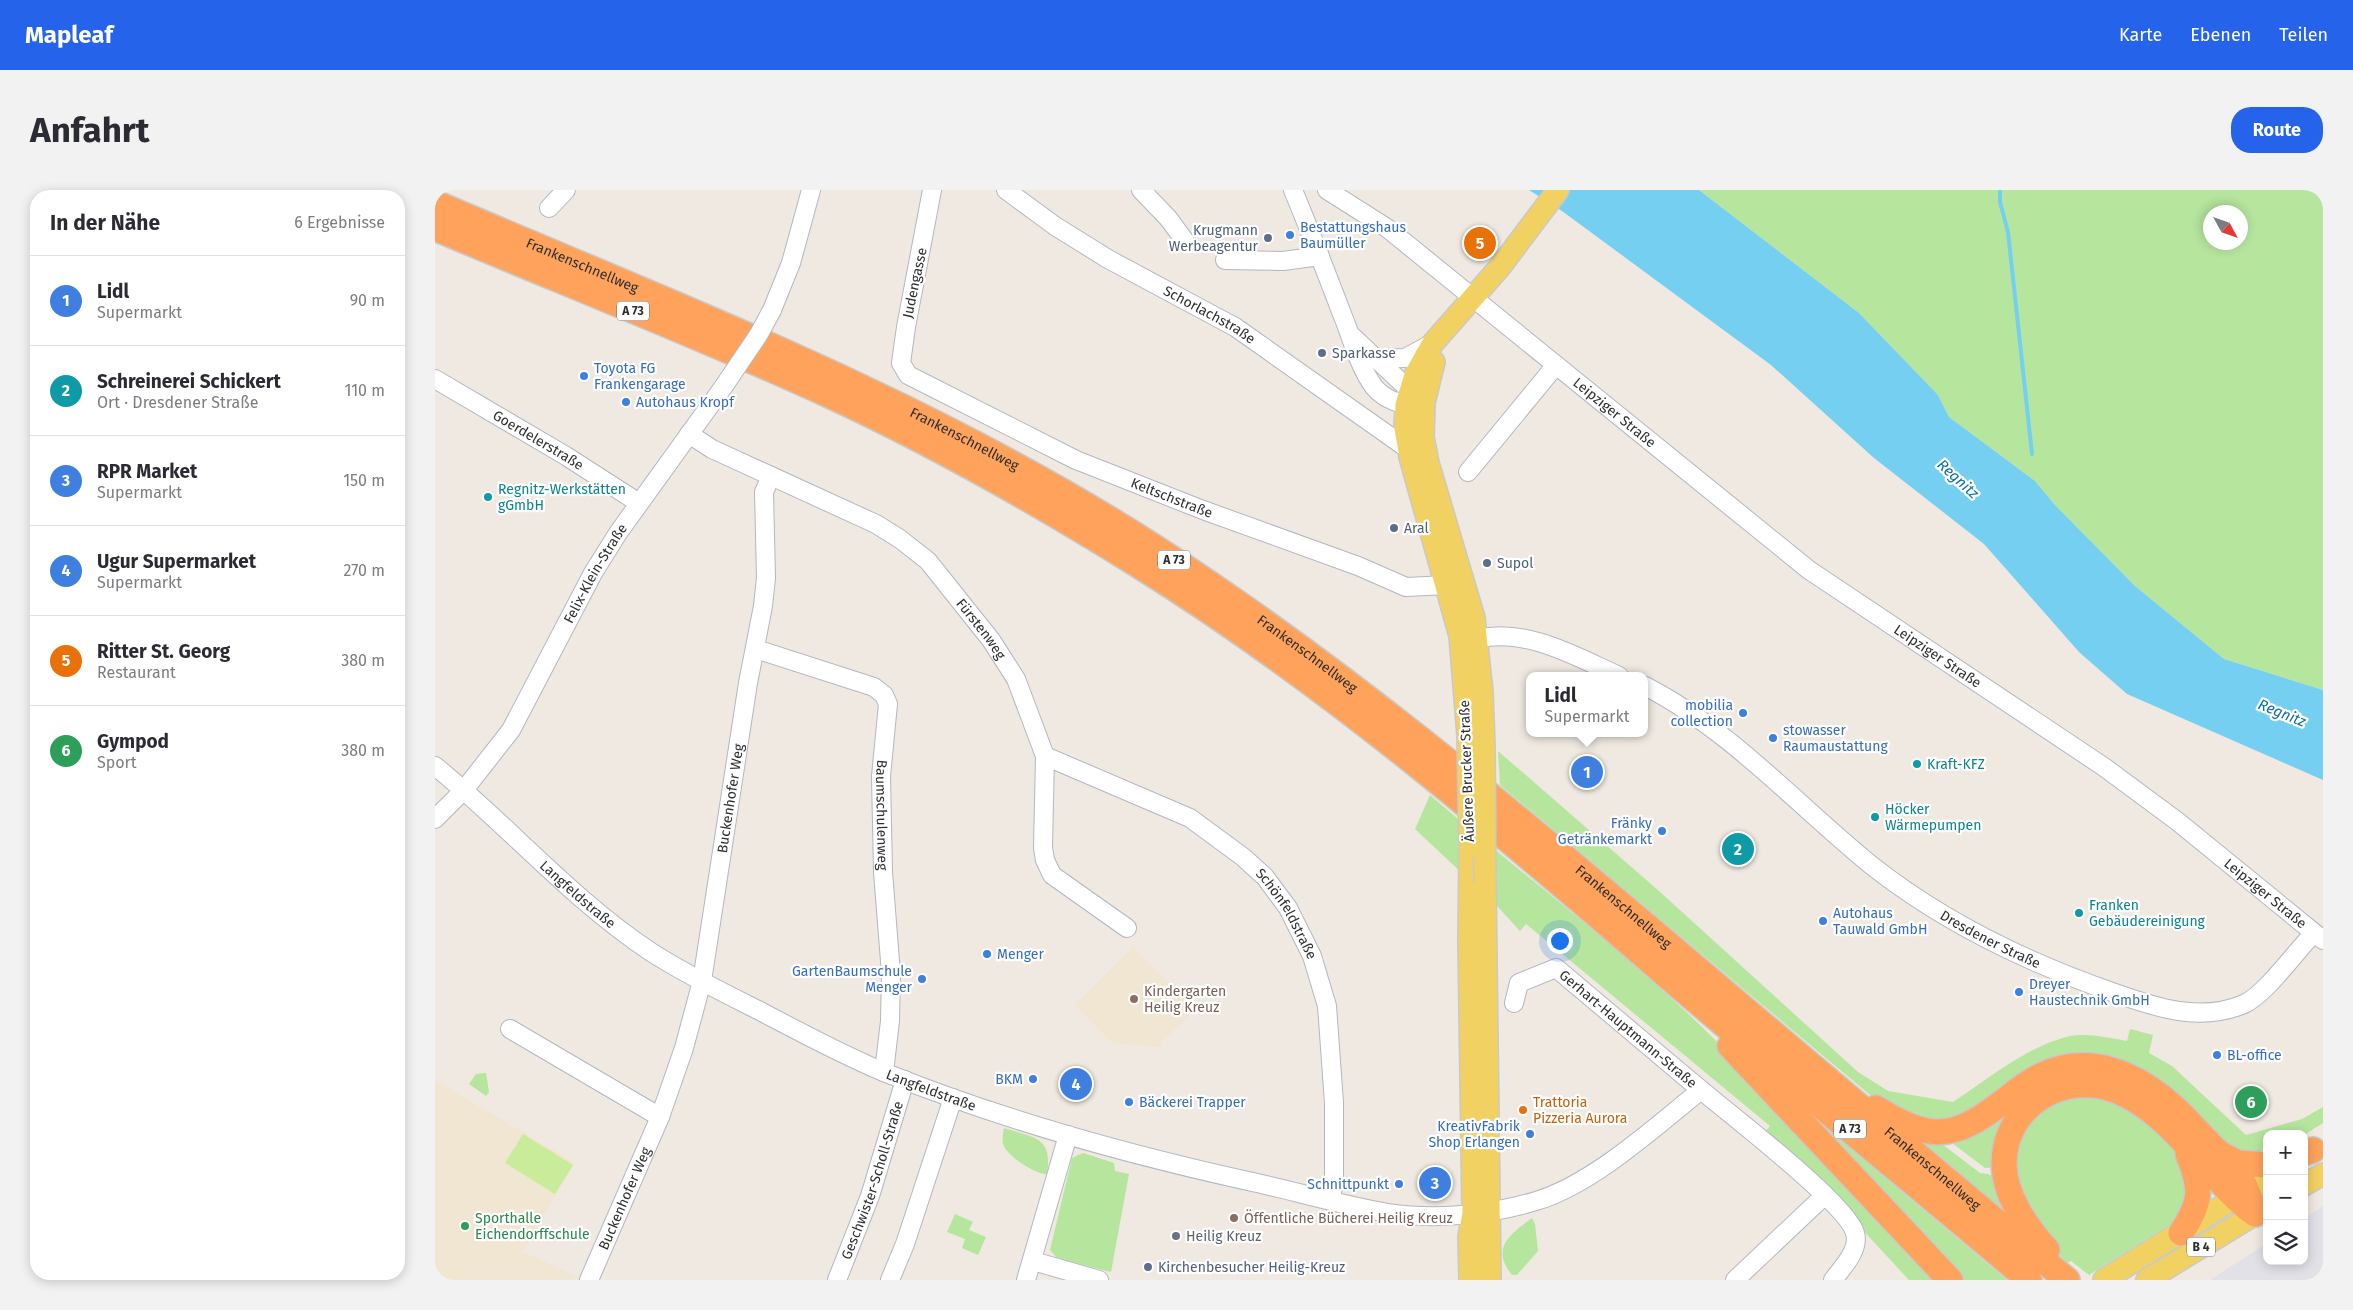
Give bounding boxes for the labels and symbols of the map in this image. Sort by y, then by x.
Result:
north arrow [2203,205,2248,250]
place label: Bestattungshaus Baumüller [1300,219,1406,252]
place label: Krugmann Werbeagentur [1169,222,1259,255]
pin: 5 [1464,224,1496,262]
marker: Bestattungshaus Baumüller [1284,229,1296,241]
marker: Krugmann Werbeagentur [1262,232,1274,244]
street label: Frankenschnellweg [524,234,642,297]
street label: Judengasse [899,246,931,320]
street label: Schorlachstraße [1161,282,1259,347]
road number: A 73 [617,302,649,320]
place label: Sparkasse [1332,345,1396,362]
marker: Sparkasse [1316,347,1328,359]
place label: Toyota FG Frankengarage [594,360,686,393]
marker: Toyota FG Frankengarage [578,370,590,382]
street label: Leipziger Straße [1570,374,1659,451]
place label: Autohaus Kropf [636,394,735,411]
marker: Autohaus Kropf [620,396,632,408]
street label: Frankenschnellweg [907,404,1023,475]
street label: Goerdelerstraße [490,406,587,474]
water label: Regnitz [1933,456,1983,503]
street label: Keltschstraße [1129,474,1215,521]
place label: Regnitz-Werkstätten gGmbH [498,481,626,514]
marker: Regnitz-Werkstätten gGmbH [482,491,494,503]
street label: Felix-Klein-Straße [560,520,631,626]
place label: Aral [1404,520,1429,537]
marker: Aral [1388,522,1400,534]
road number: A 73 [1158,550,1190,570]
place label: Supol [1497,555,1533,572]
marker: Supol [1481,557,1493,569]
street label: Fürstenweg [953,595,1010,663]
street label: Frankenschnellweg [1254,611,1362,697]
street label: Leipziger Straße [1891,621,1985,691]
water label: Regnitz [2256,695,2309,731]
place label: mobilia collection [1671,697,1733,730]
street label: Äußere Brucker Straße [1456,700,1478,842]
marker: mobilia collection [1737,707,1749,719]
place label: stowasser Raumaustattung [1783,722,1888,755]
marker: stowasser Raumaustattung [1767,732,1779,744]
street label: Buckenhofer Weg [713,742,747,854]
pin: 1 [1571,753,1603,791]
place label: Kraft-KFZ [1927,756,1985,773]
marker: Kraft-KFZ [1911,758,1923,770]
street label: Baumschulenweg [872,759,891,871]
place label: Höcker Wärmepumpen [1885,801,1981,834]
marker: Höcker Wärmepumpen [1869,811,1881,823]
place label: Fränky Getränkemarkt [1558,815,1653,848]
marker: Fränky Getränkemarkt [1656,825,1668,837]
pin: 2 [1722,830,1754,868]
street label: Leipziger Straße [2221,855,2310,932]
street label: Langfeldstraße [536,857,619,932]
street label: Frankenschnellweg [1572,861,1676,952]
street label: Schönfeldstraße [1253,865,1321,962]
place label: Franken Gebäudereinigung [2089,897,2206,930]
place label: Autohaus Tauwald GmbH [1833,905,1927,938]
street label: Dresdener Straße [1937,906,2043,972]
marker: Franken Gebäudereinigung [2073,907,2085,919]
marker: Autohaus Tauwald GmbH [1817,915,1829,927]
your location [1547,928,1573,954]
place label: Menger [997,946,1044,963]
marker: Menger [981,948,993,960]
place label: GartenBaumschule Menger [792,963,913,996]
street label: Gerhart-Hauptmann-Straße [1556,966,1700,1091]
marker: GartenBaumschule Menger [916,973,928,985]
place label: Dreyer Haustechnik GmbH [2029,976,2150,1009]
place label: Kindergarten Heilig Kreuz [1144,983,1226,1016]
marker: Dreyer Haustechnik GmbH [2013,986,2025,998]
marker: Kindergarten Heilig Kreuz [1128,993,1140,1005]
place label: BL-office [2227,1047,2282,1064]
marker: BL-office [2211,1049,2223,1061]
street label: Langfeldstraße [884,1065,978,1114]
pin: 4 [1060,1065,1092,1103]
place label: BKM [995,1071,1023,1088]
marker: BKM [1027,1073,1039,1085]
pin: 6 [2235,1083,2267,1121]
place label: Bäckerei Trapper [1139,1094,1246,1111]
place label: Trattoria Pizzeria Aurora [1533,1094,1627,1127]
marker: Bäckerei Trapper [1123,1096,1135,1108]
street label: Geschwister-Scholl-Straße [837,1099,907,1262]
marker: Trattoria Pizzeria Aurora [1517,1104,1529,1116]
place label: KreativFabrik Shop Erlangen [1428,1118,1521,1151]
road number: A 73 [1834,1120,1866,1139]
street label: Frankenschnellweg [1881,1123,1985,1214]
marker: KreativFabrik Shop Erlangen [1524,1128,1536,1140]
street label: Buckenhofer Weg [595,1144,655,1252]
pin: 3 [1419,1164,1451,1202]
place label: Schnittpunkt [1307,1176,1390,1193]
marker: Schnittpunkt [1393,1178,1405,1190]
place label: Öffentliche Bücherei Heilig Kreuz [1244,1209,1453,1227]
place label: Sporthalle Eichendorffschule [475,1210,590,1243]
marker: Öffentliche Bücherei Heilig Kreuz [1228,1212,1240,1224]
marker: Sporthalle Eichendorffschule [459,1220,471,1232]
place label: Heilig Kreuz [1186,1228,1261,1245]
marker: Heilig Kreuz [1170,1230,1182,1242]
road number: B 4 [2187,1238,2215,1256]
place label: Kirchenbesucher Heilig-Kreuz [1158,1259,1345,1276]
marker: Kirchenbesucher Heilig-Kreuz [1142,1261,1154,1273]

